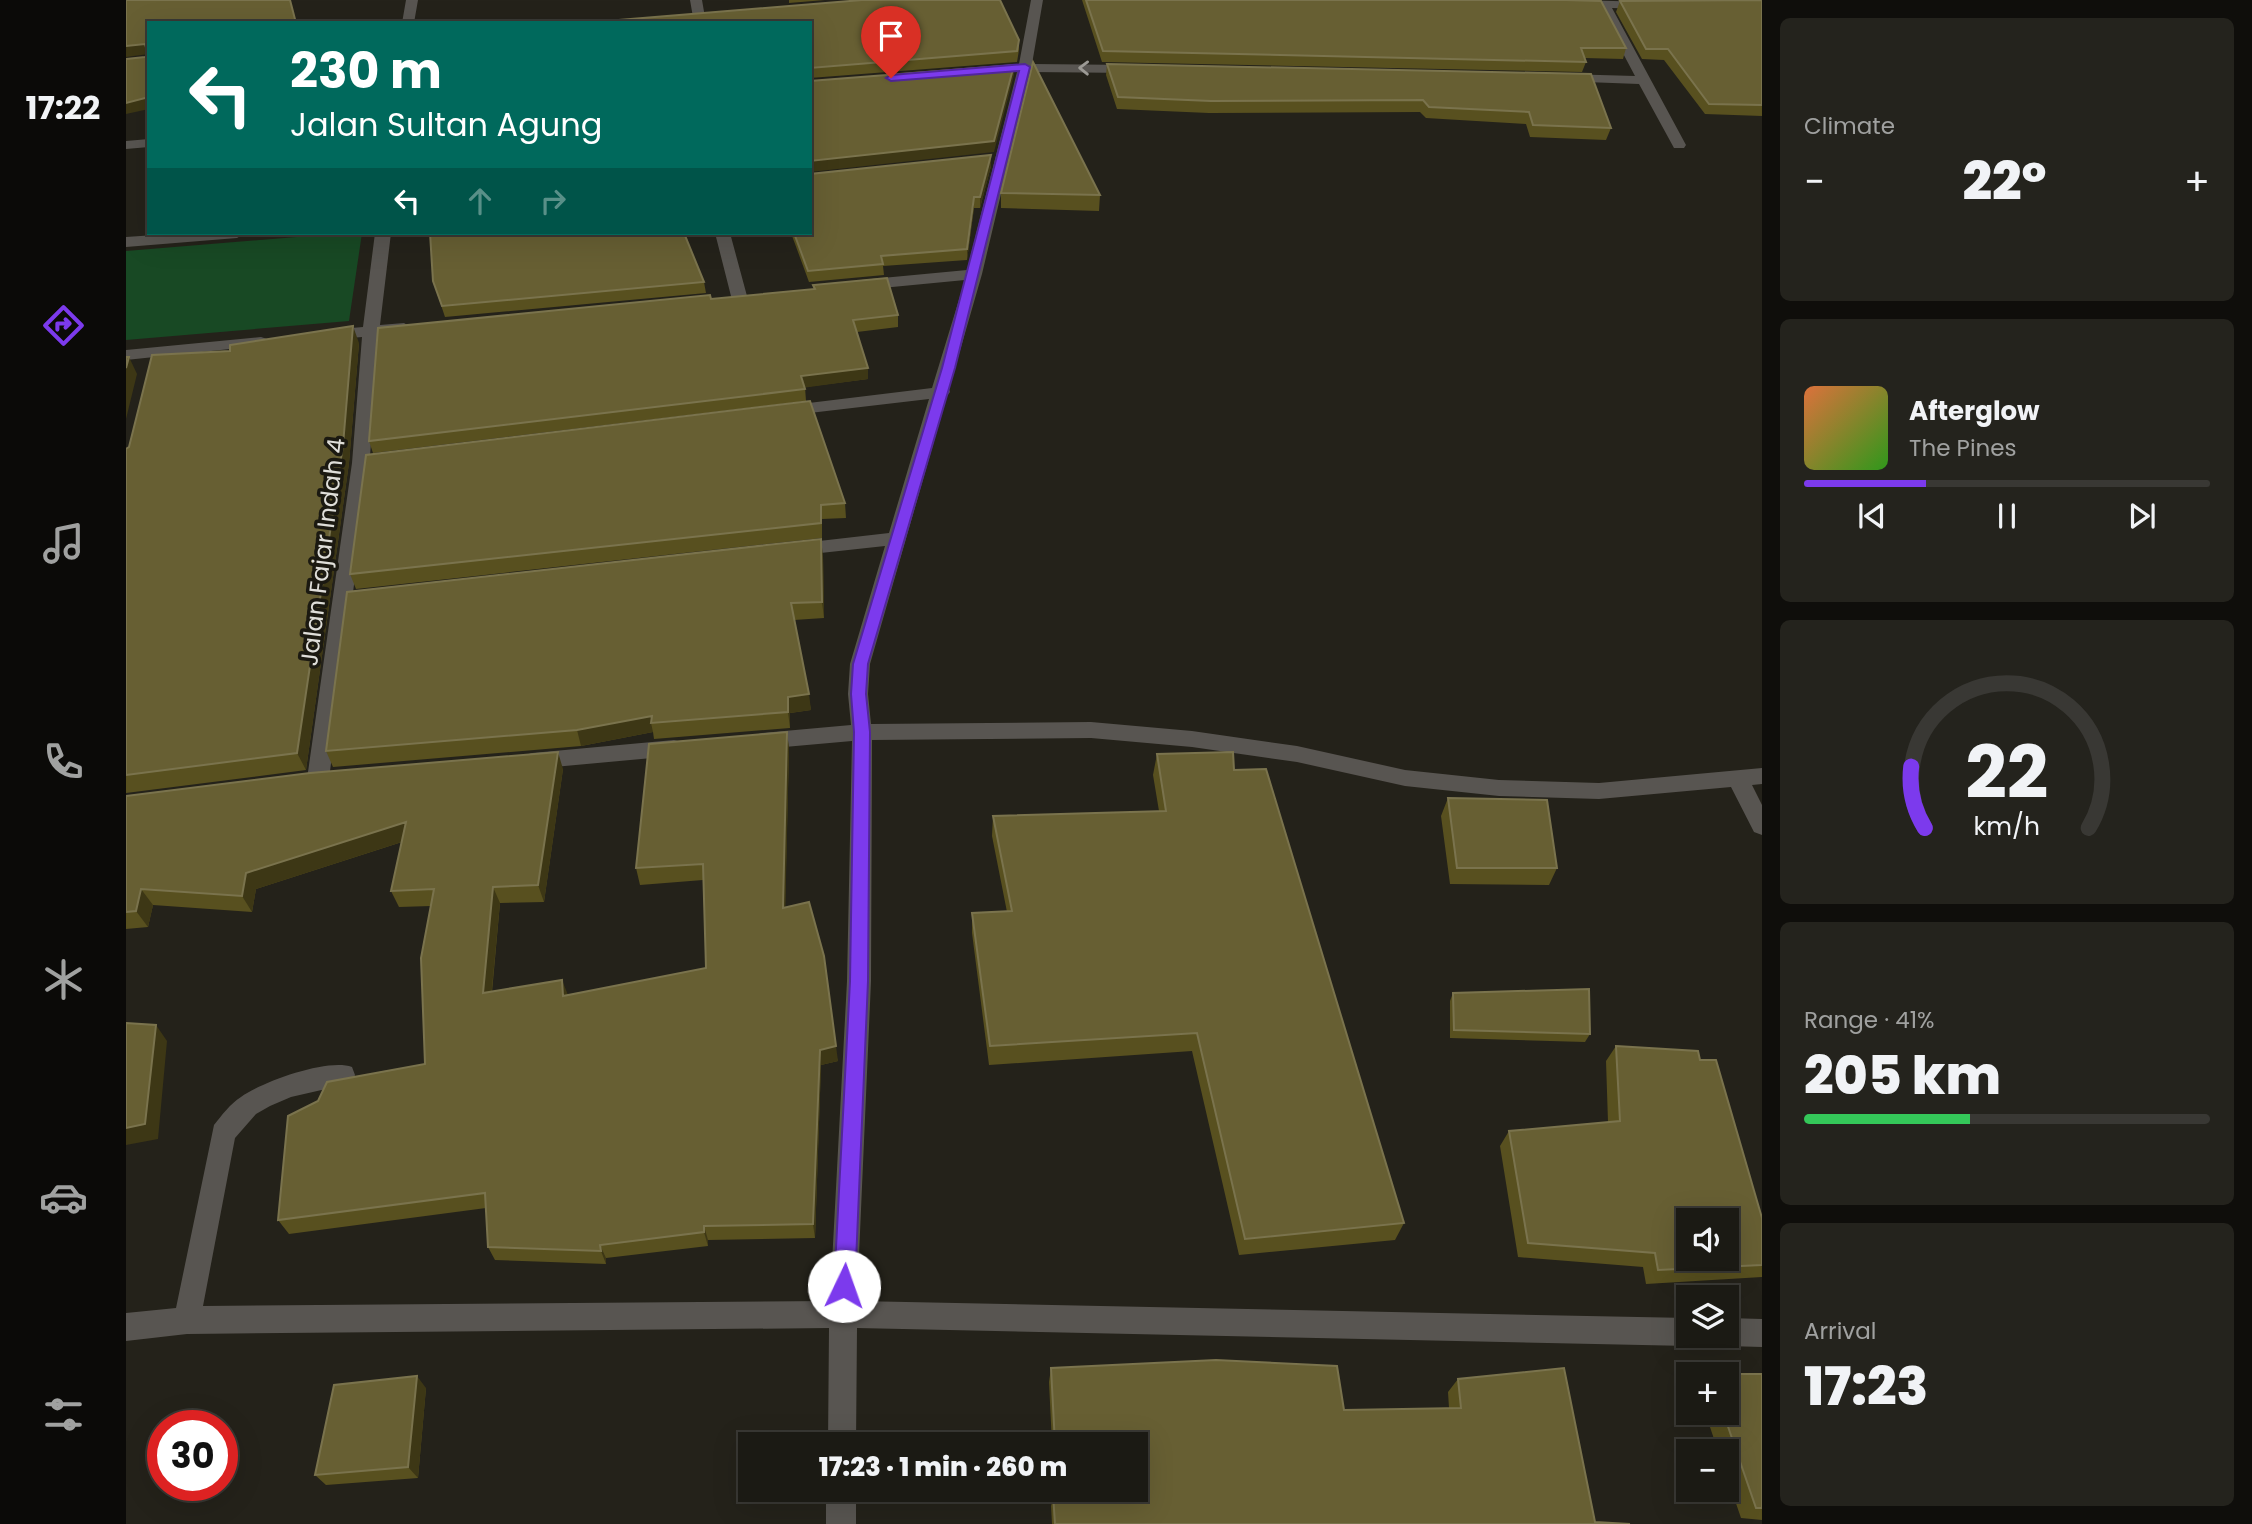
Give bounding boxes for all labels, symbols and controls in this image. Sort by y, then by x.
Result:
pin [861,6,921,78]
icon: arrive [872,17,910,55]
text: 230 m [290,37,442,105]
icon: left [175,49,266,140]
one-way arrow [1078,61,1089,76]
text: 17:22 [26,85,100,130]
text: Jalan Sultan Agung [290,102,602,147]
text: Climate [1804,110,1895,142]
text: 22° [1962,145,2047,218]
text: − [1804,155,1825,208]
text: + [2184,155,2210,208]
icon: left [388,182,426,220]
icon: ahead [461,182,499,220]
icon: right [534,182,572,220]
icon: directions [39,301,88,350]
text: Afterglow [1909,393,2040,429]
text: The Pines [1909,432,2017,464]
street label: Jalan Fajar Indah 4 [292,436,353,668]
icon: previous [1853,497,1891,535]
icon: pause [1988,497,2026,535]
icon: next [2123,497,2161,535]
icon: music [39,519,88,568]
text: 22 [1965,722,2049,823]
icon: phone [39,737,88,786]
text: km/h [1974,809,2040,844]
icon: climate [39,955,88,1004]
text: Range · 41% [1804,1004,1935,1036]
text: 205 km [1804,1039,2001,1112]
icon: car [39,1173,88,1222]
map controls [1676,1208,1739,1502]
button: sound [1676,1208,1739,1271]
position arrow [807,1249,881,1323]
button: layers [1676,1285,1739,1348]
text: Arrival [1804,1315,1876,1347]
text: 17:23 [1804,1350,1928,1423]
button: + [1676,1362,1739,1425]
icon: filters [39,1390,88,1439]
speed limit sign: 30 [147,1410,238,1501]
button: − [1676,1439,1739,1502]
text: 17:23 · 1 min · 260 m [819,1449,1067,1485]

